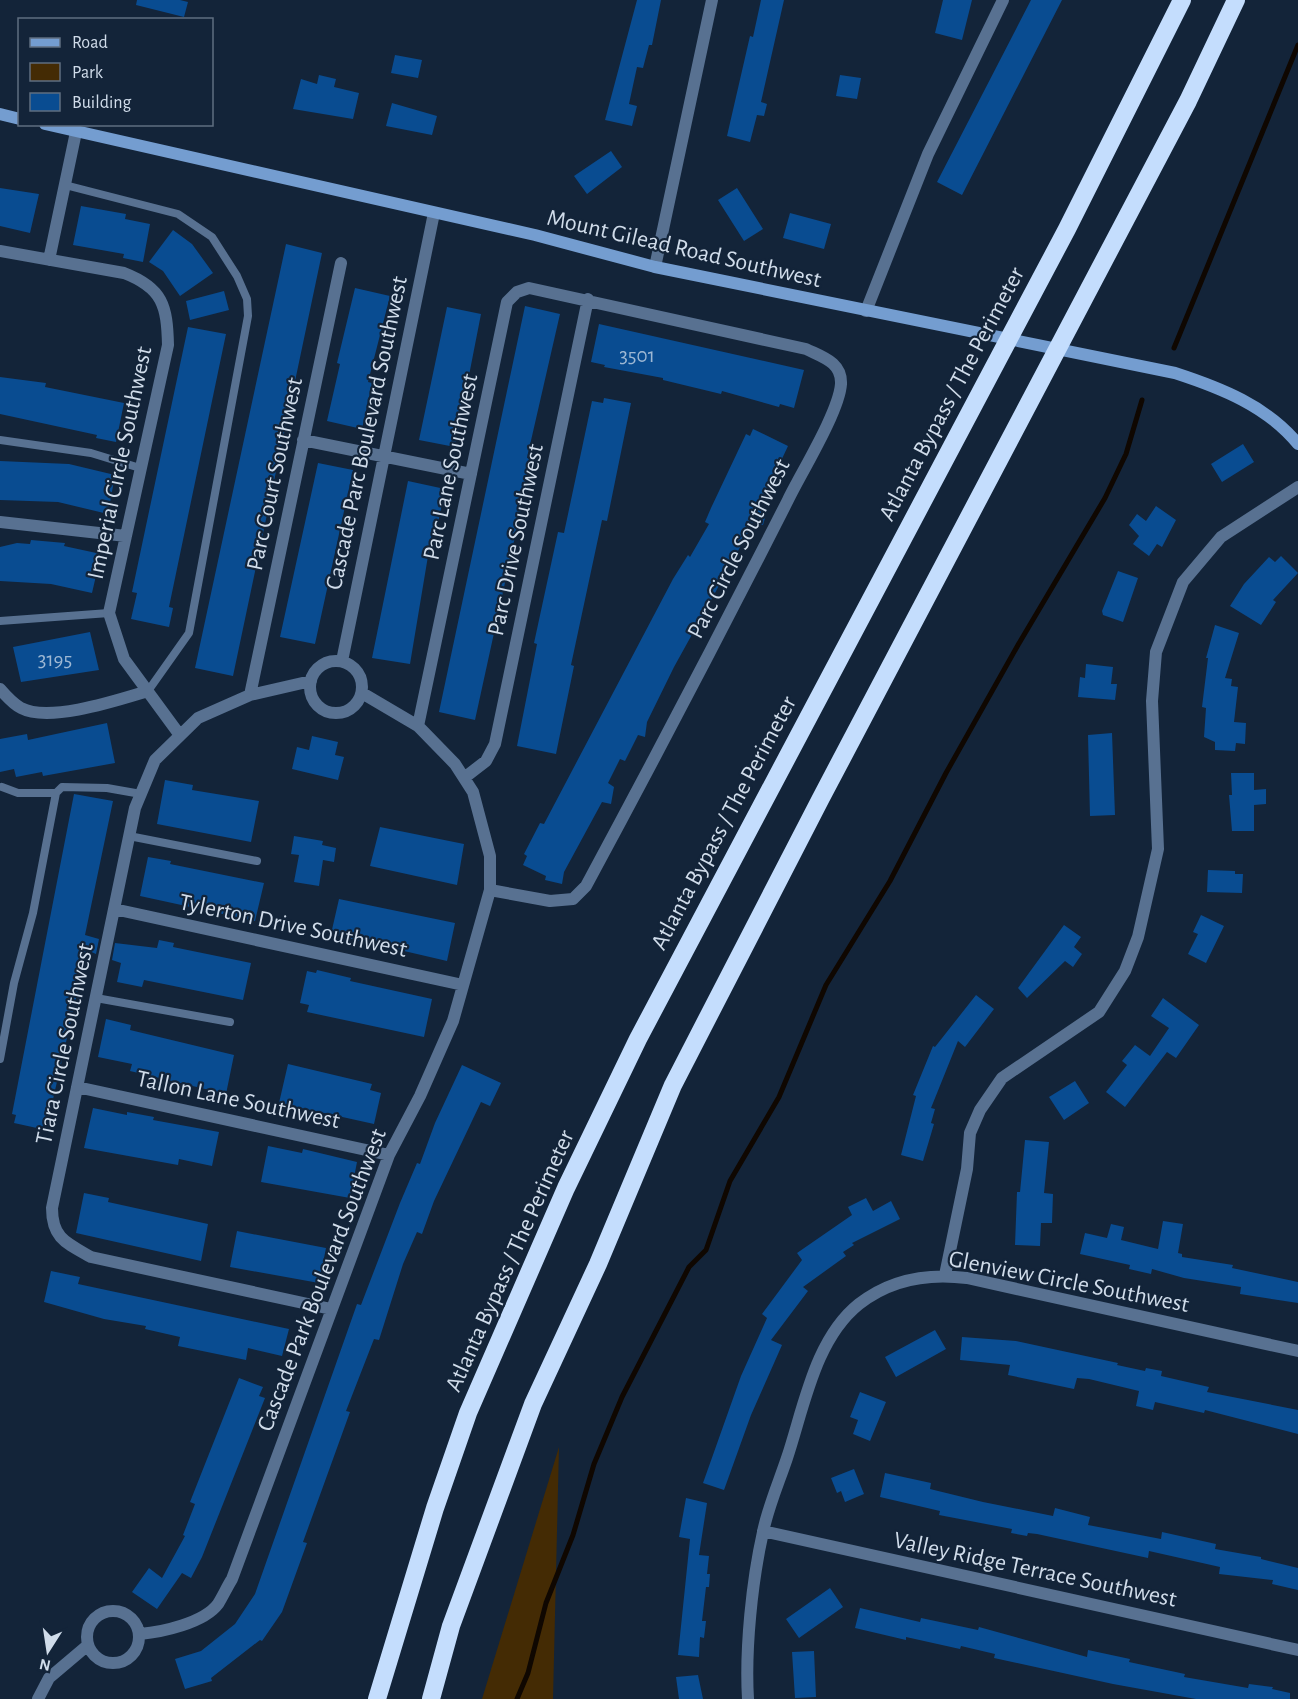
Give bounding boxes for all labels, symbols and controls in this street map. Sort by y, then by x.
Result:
legend [18,18,213,126]
text: Road [72,34,108,52]
text: Park [72,64,104,82]
text: Building [72,94,132,112]
street label: Mount Gilead Road Southwest [545,206,824,292]
street label: Atlanta Bypass / The Perimeter [875,263,1029,525]
street label: Cascade Parc Boulevard Southwest [322,274,412,592]
street label: Imperial Circle Southwest [84,344,156,582]
house number: 3501 [619,345,655,366]
street label: Parc Lane Southwest [420,371,483,562]
street label: Parc Court Southwest [243,375,307,573]
street label: Parc Drive Southwest [484,442,548,638]
street label: Parc Circle Southwest [683,455,795,643]
house number: 3195 [38,649,72,670]
street label: Atlanta Bypass / The Perimeter [647,692,801,954]
street label: Tylerton Drive Southwest [177,890,409,962]
street label: Tiara Circle Southwest [32,941,98,1147]
street label: Tallon Lane Southwest [134,1067,342,1133]
street label: Cascade Park Boulevard Southwest [253,1125,391,1434]
street label: Atlanta Bypass / The Perimeter [441,1126,579,1395]
street label: Glenview Circle Southwest [947,1247,1192,1317]
street label: Valley Ridge Terrace Southwest [891,1528,1179,1612]
north arrow [18,1621,78,1681]
text: N [38,1656,52,1674]

